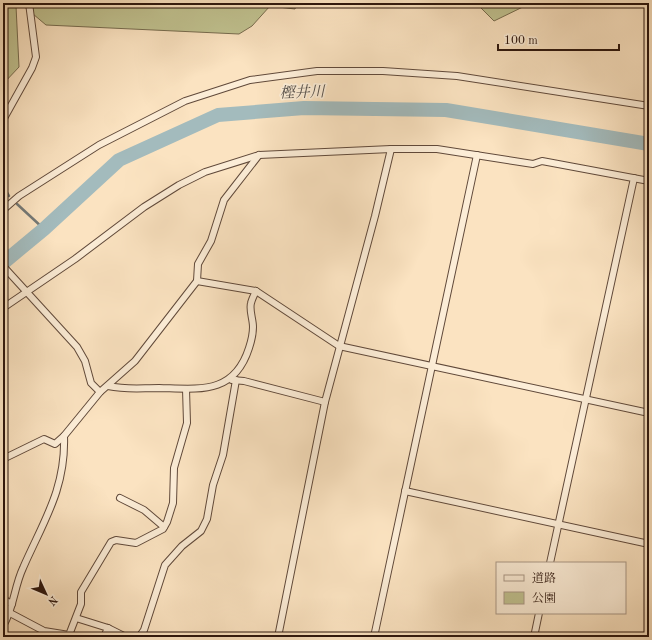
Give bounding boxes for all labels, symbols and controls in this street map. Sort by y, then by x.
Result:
scale bar [498,26,619,52]
text: 100 m [504,35,538,47]
water label: 樫井川 [279,83,327,102]
legend [496,562,626,614]
text: 道路 [532,571,556,585]
north arrow [26,574,66,614]
text: 公園 [532,592,556,605]
text: N [45,593,59,607]

